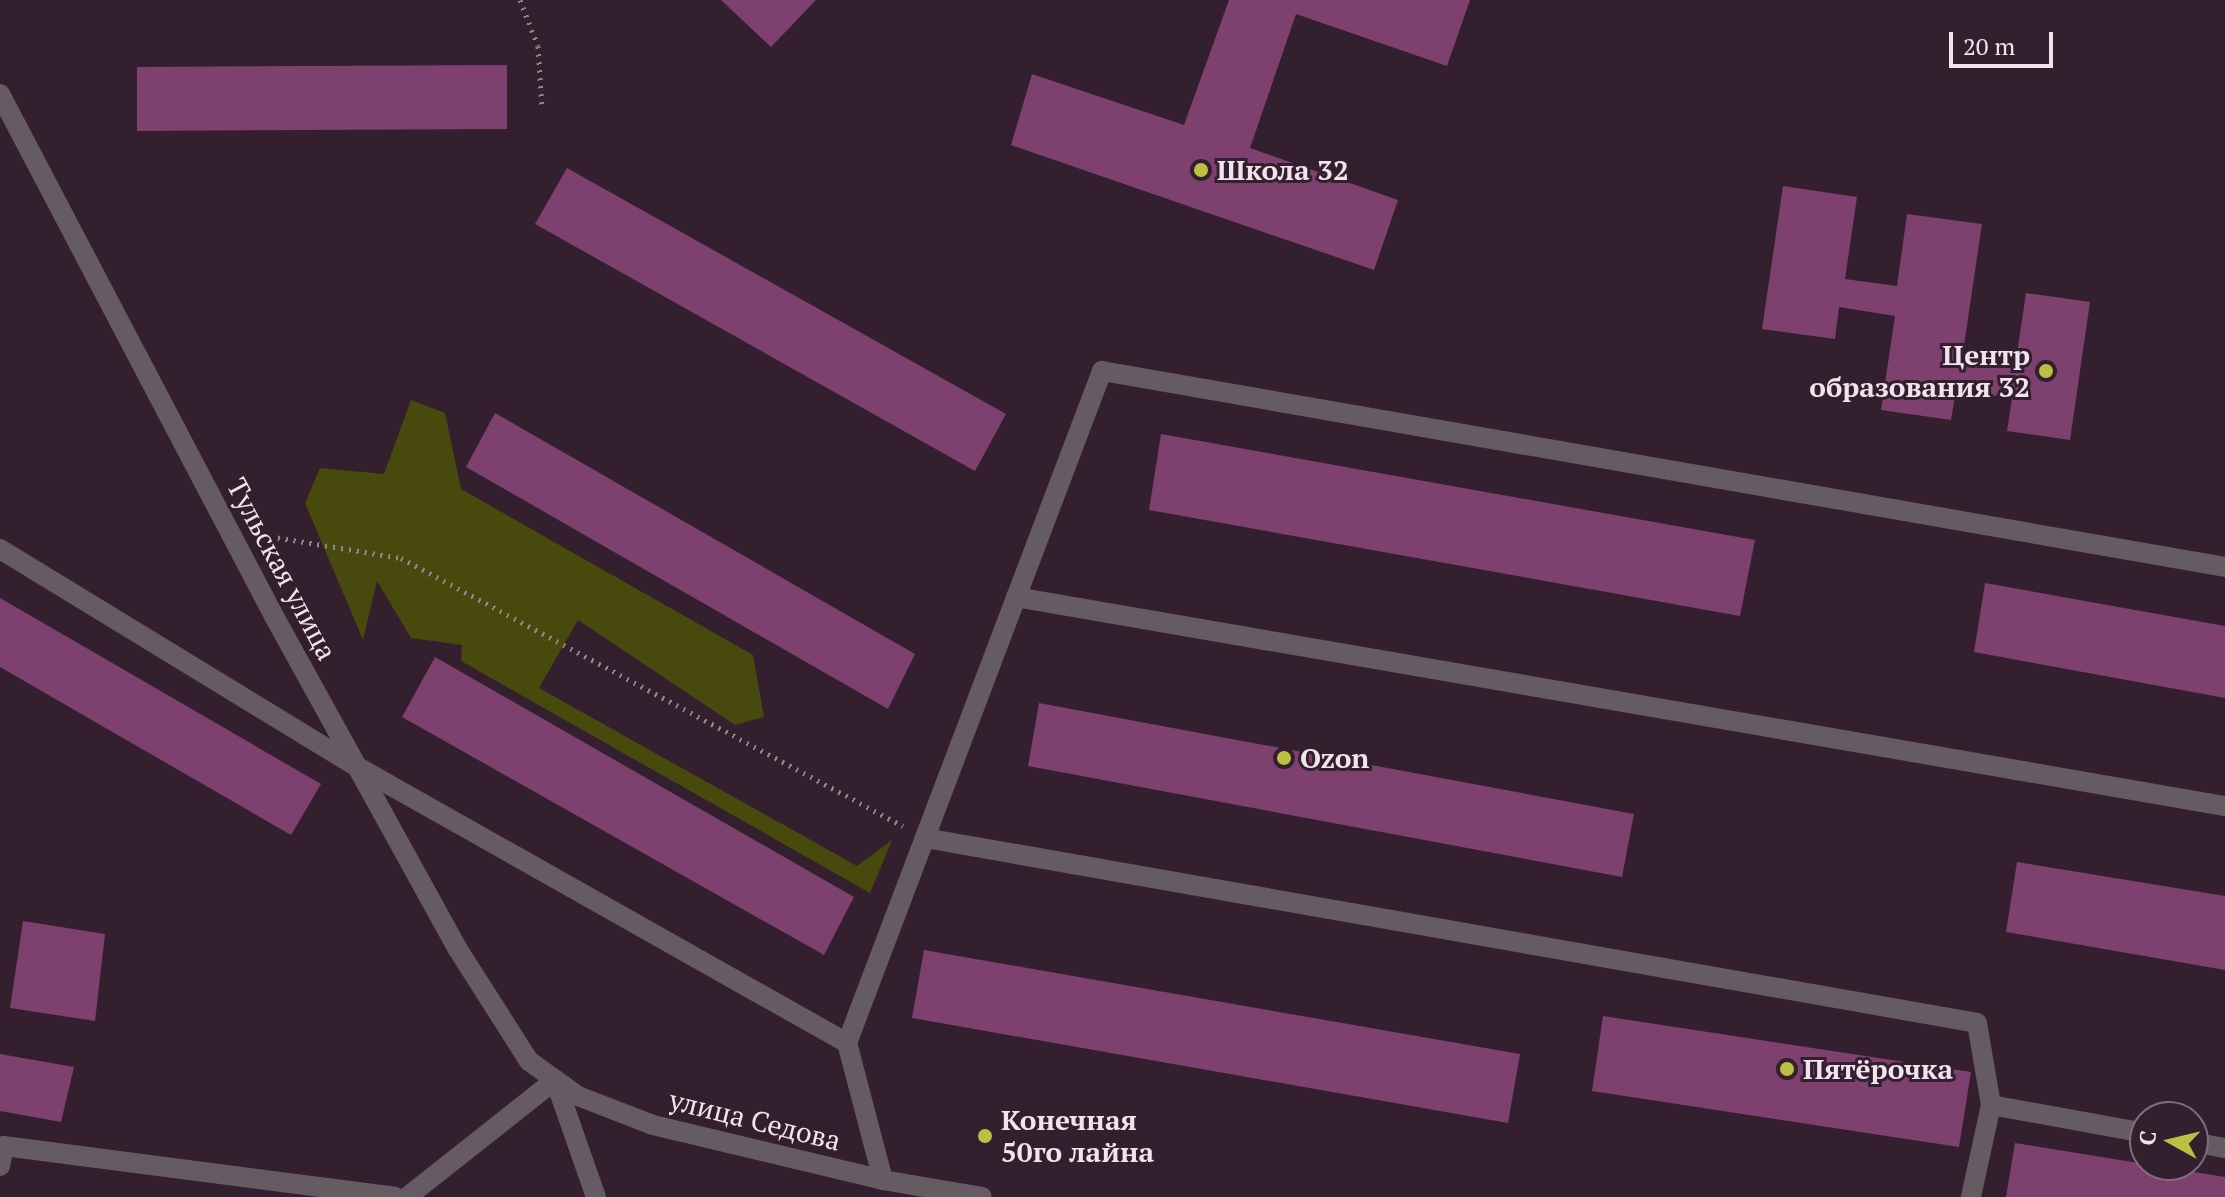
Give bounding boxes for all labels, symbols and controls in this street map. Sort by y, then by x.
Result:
scale bar [1953,16,2057,66]
text: 20 m [1963,30,2015,62]
place label: Школа 32 [1217,153,1349,187]
marker: Школа 32 [1192,161,1210,179]
place label: Центр образования 32 [1809,338,2030,404]
marker: Центр образования 32 [2037,362,2055,380]
street label: Тульская улица [220,472,344,666]
place label: Ozon [1300,741,1369,775]
marker: Ozon [1275,749,1293,767]
place label: Пятёрочка [1803,1052,1953,1086]
marker: Пятёрочка [1778,1060,1796,1078]
street label: улица Седова [666,1082,844,1158]
north arrow [2129,1101,2209,1181]
place label: Конечная 50го лайна [1001,1103,1155,1169]
marker: Конечная 50го лайна [976,1127,994,1145]
text: С [2131,1129,2162,1147]

